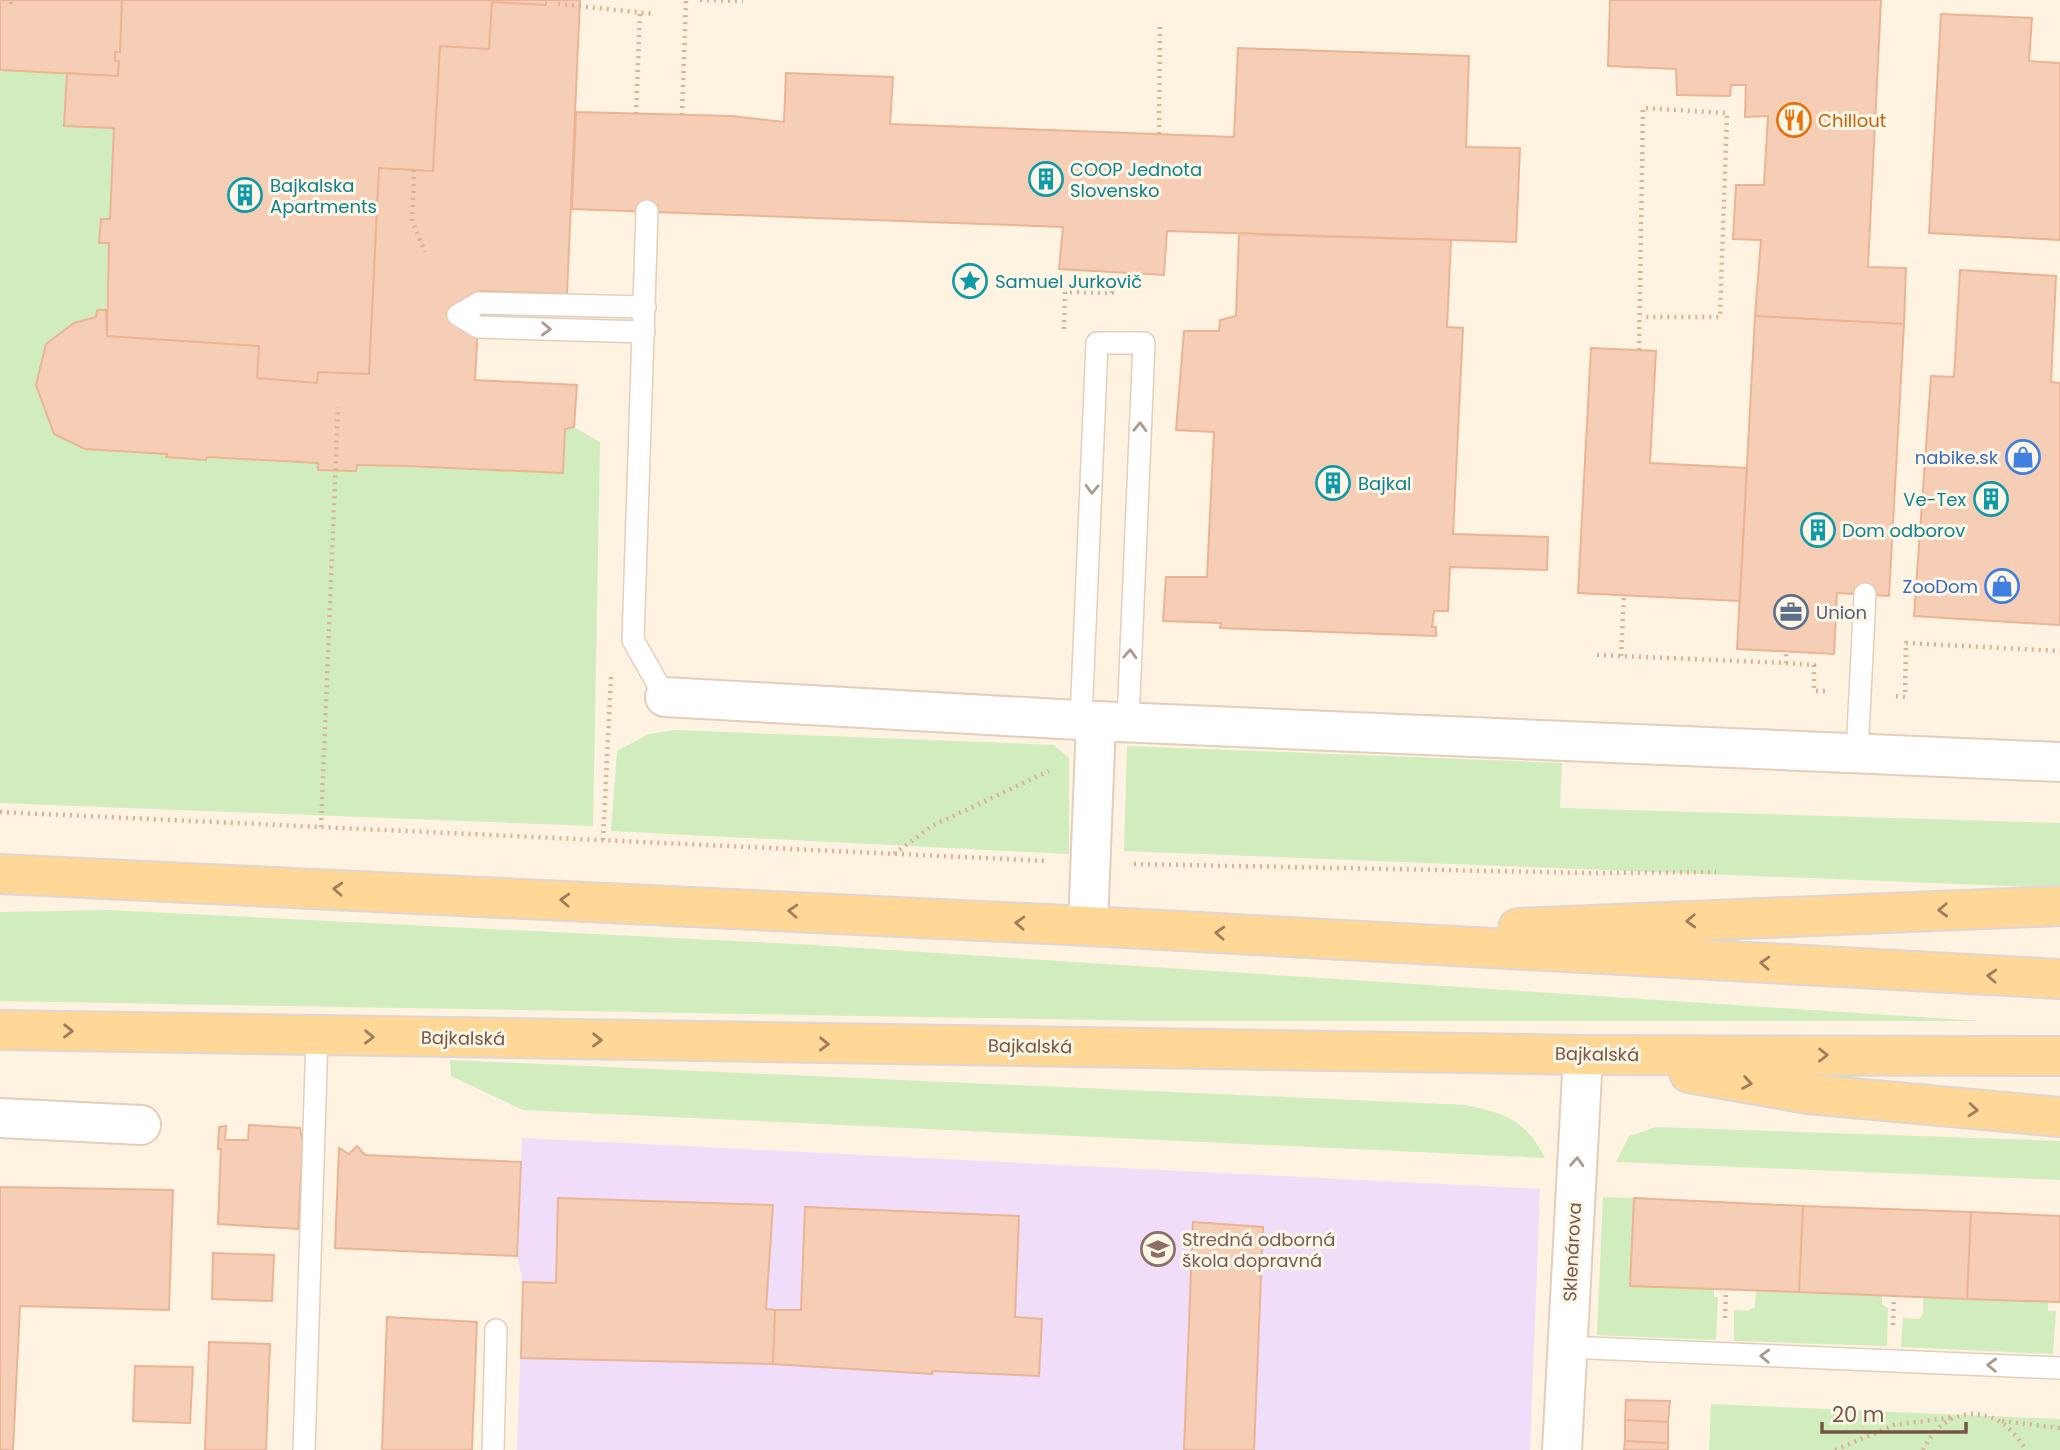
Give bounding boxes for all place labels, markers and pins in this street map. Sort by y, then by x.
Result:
restaurant icon: Chillout [1775,101,1813,139]
place label: Chillout [1818,108,1886,133]
place label: COOP Jednota Slovensko [1070,157,1202,203]
building icon: COOP Jednota Slovensko [1027,160,1065,198]
place label: Bajkalska Apartments [270,173,377,219]
building icon: Bajkalska Apartments [226,176,264,214]
place icon: Samuel Jurkovič [951,262,989,300]
place label: Samuel Jurkovič [995,269,1142,294]
shop icon: nabike.sk [2004,438,2042,476]
place label: nabike.sk [1915,445,1999,470]
building icon: Bajkal [1314,464,1352,502]
place label: Bajkal [1358,471,1412,496]
building icon: Ve-Tex [1972,480,2010,518]
place label: Ve-Tex [1903,487,1966,512]
building icon: Dom odborov [1799,511,1837,549]
place label: Dom odborov [1842,518,1965,543]
shop icon: ZooDom [1983,567,2021,605]
place label: ZooDom [1902,574,1978,599]
office icon: Union [1772,593,1810,631]
place label: Union [1816,600,1867,625]
place label: Stredná odborná škola dopravná [1182,1227,1335,1273]
school or university icon: Stredná odborná škola dopravná [1139,1230,1177,1268]

